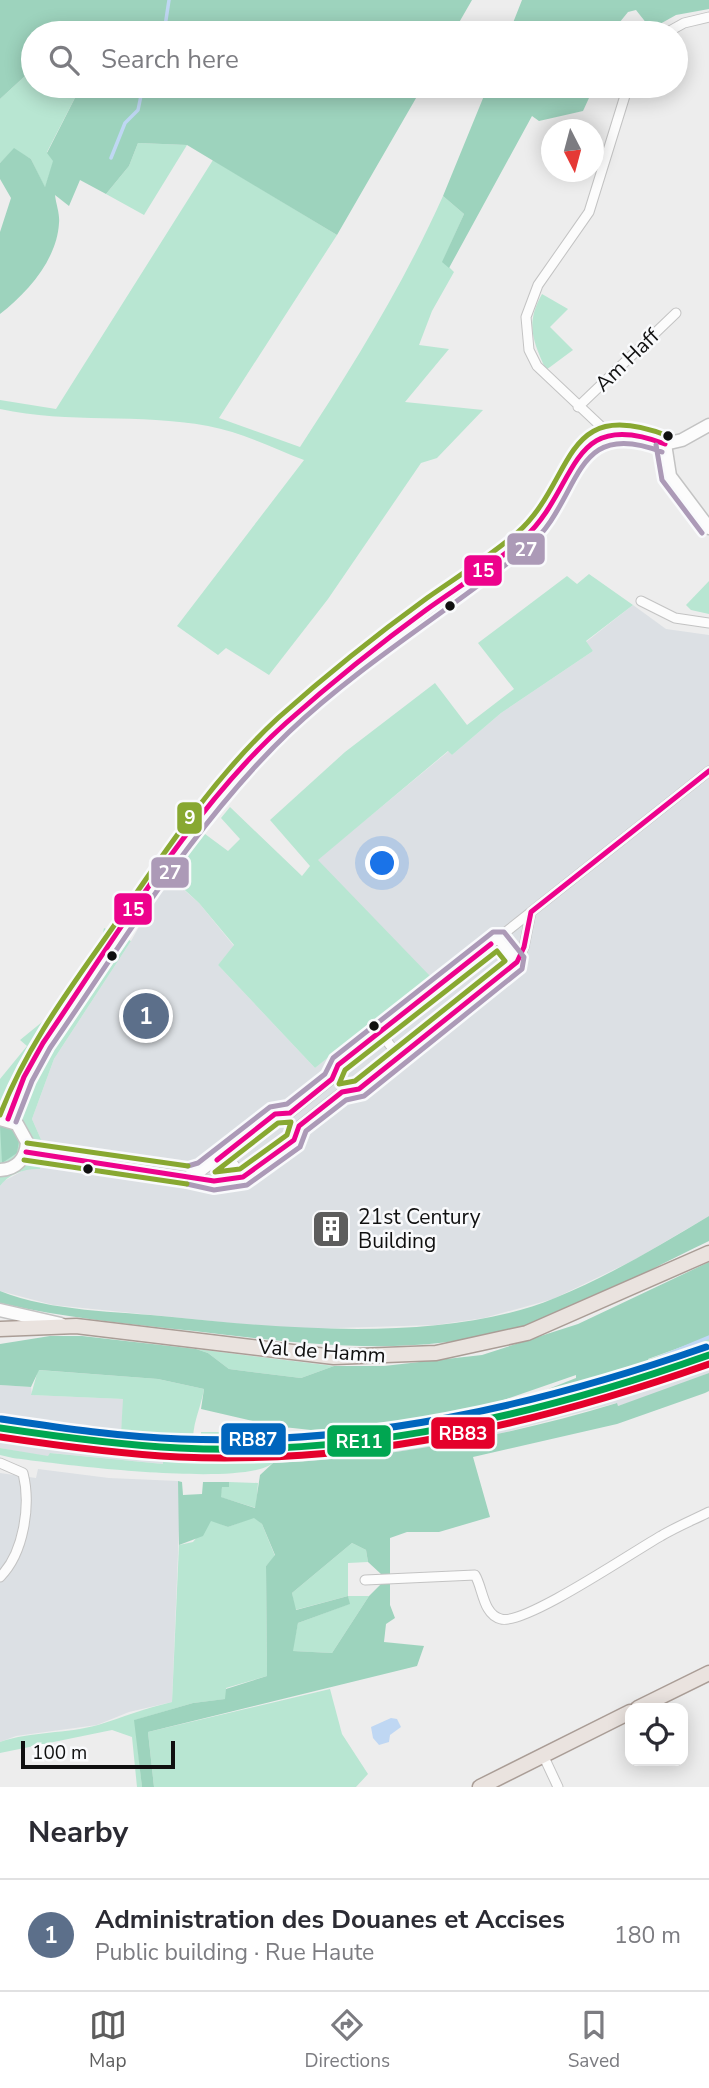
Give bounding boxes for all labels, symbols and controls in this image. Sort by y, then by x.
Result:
search box [21,21,688,98]
icon: search [45,41,83,79]
text: Search here [101,42,239,77]
north arrow [541,119,604,182]
street label: Am Haff [589,322,666,398]
unlabelled marker [661,429,675,443]
line badge: 27 [506,532,546,566]
text: 27 [515,537,537,563]
line badge: 15 [463,554,503,587]
text: 15 [472,558,494,584]
unlabelled marker [443,599,457,613]
line badge: 9 [176,801,203,835]
text: 9 [184,805,196,831]
your location [365,846,399,880]
line badge: 27 [150,856,190,889]
text: 27 [159,860,181,886]
line badge: 15 [113,892,153,926]
text: 15 [122,897,144,923]
unlabelled marker [105,949,119,963]
pin: 1 [123,990,169,1042]
unlabelled marker [367,1019,381,1033]
unlabelled marker [81,1162,95,1176]
place label: 21st Century Building [358,1203,481,1255]
building icon: 21st Century Building [310,1208,352,1250]
street label: Val de Hamm [256,1333,387,1369]
line badge: RB83 [430,1416,496,1450]
text: RB83 [439,1421,487,1447]
line badge: RB87 [220,1422,287,1456]
line badge: RE11 [326,1424,392,1458]
text: RB87 [229,1427,277,1453]
text: RE11 [335,1429,383,1455]
map controls [625,1703,688,1766]
button: locate [625,1703,688,1766]
scale bar [21,1738,175,1770]
text: 100 m [32,1740,87,1766]
text: Nearby [28,1812,128,1853]
text: Administration des Douanes et Accises [95,1902,565,1937]
text: 1 [44,1920,58,1951]
text: 180 m [614,1920,681,1951]
text: Public building · Rue Haute [95,1937,374,1968]
tab: Map [89,2006,127,2074]
tab: Directions [304,2006,390,2074]
tab: Saved [568,2006,620,2074]

